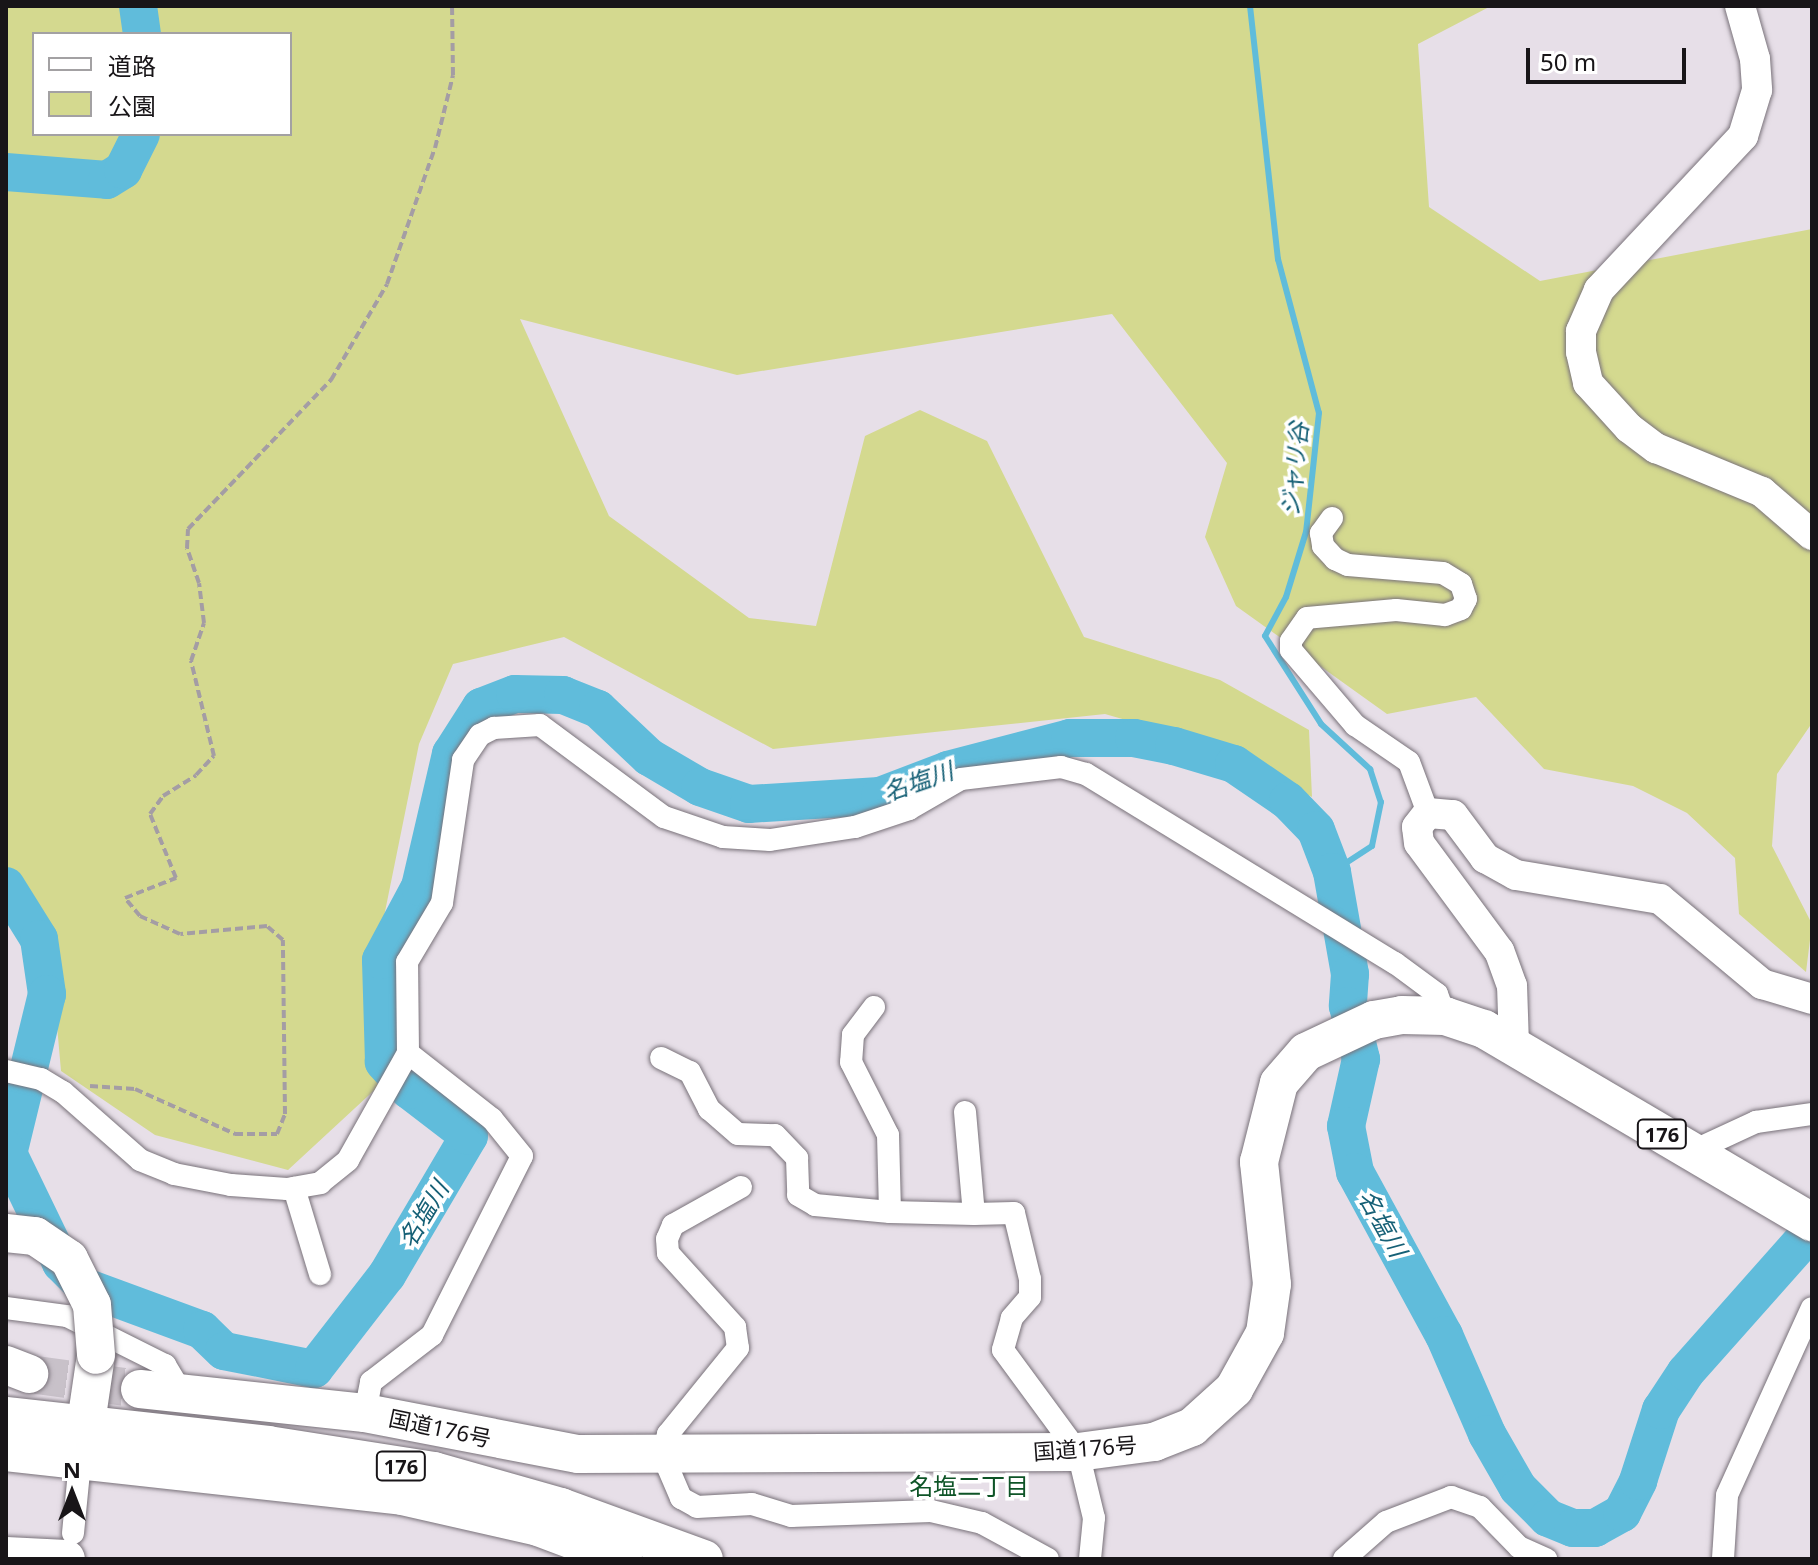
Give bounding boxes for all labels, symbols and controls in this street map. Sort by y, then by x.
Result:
legend [32,32,292,136]
scale bar [1530,32,1690,82]
text: 50 m [1540,45,1596,78]
text: 道路 [108,49,156,82]
text: 公園 [108,89,156,122]
water label: ジャリ谷 [1275,420,1313,518]
water label: 名塩川 [879,756,957,806]
road number: 176 [1636,1118,1688,1150]
water label: 名塩川 [392,1176,454,1252]
water label: 名塩川 [1353,1185,1413,1261]
street label: 国道176号 [387,1404,493,1452]
street label: 国道176号 [1032,1431,1138,1465]
road number: 176 [375,1450,427,1482]
north arrow [32,1453,112,1533]
text: N [63,1454,81,1484]
district label: 名塩二丁目 [909,1472,1029,1500]

